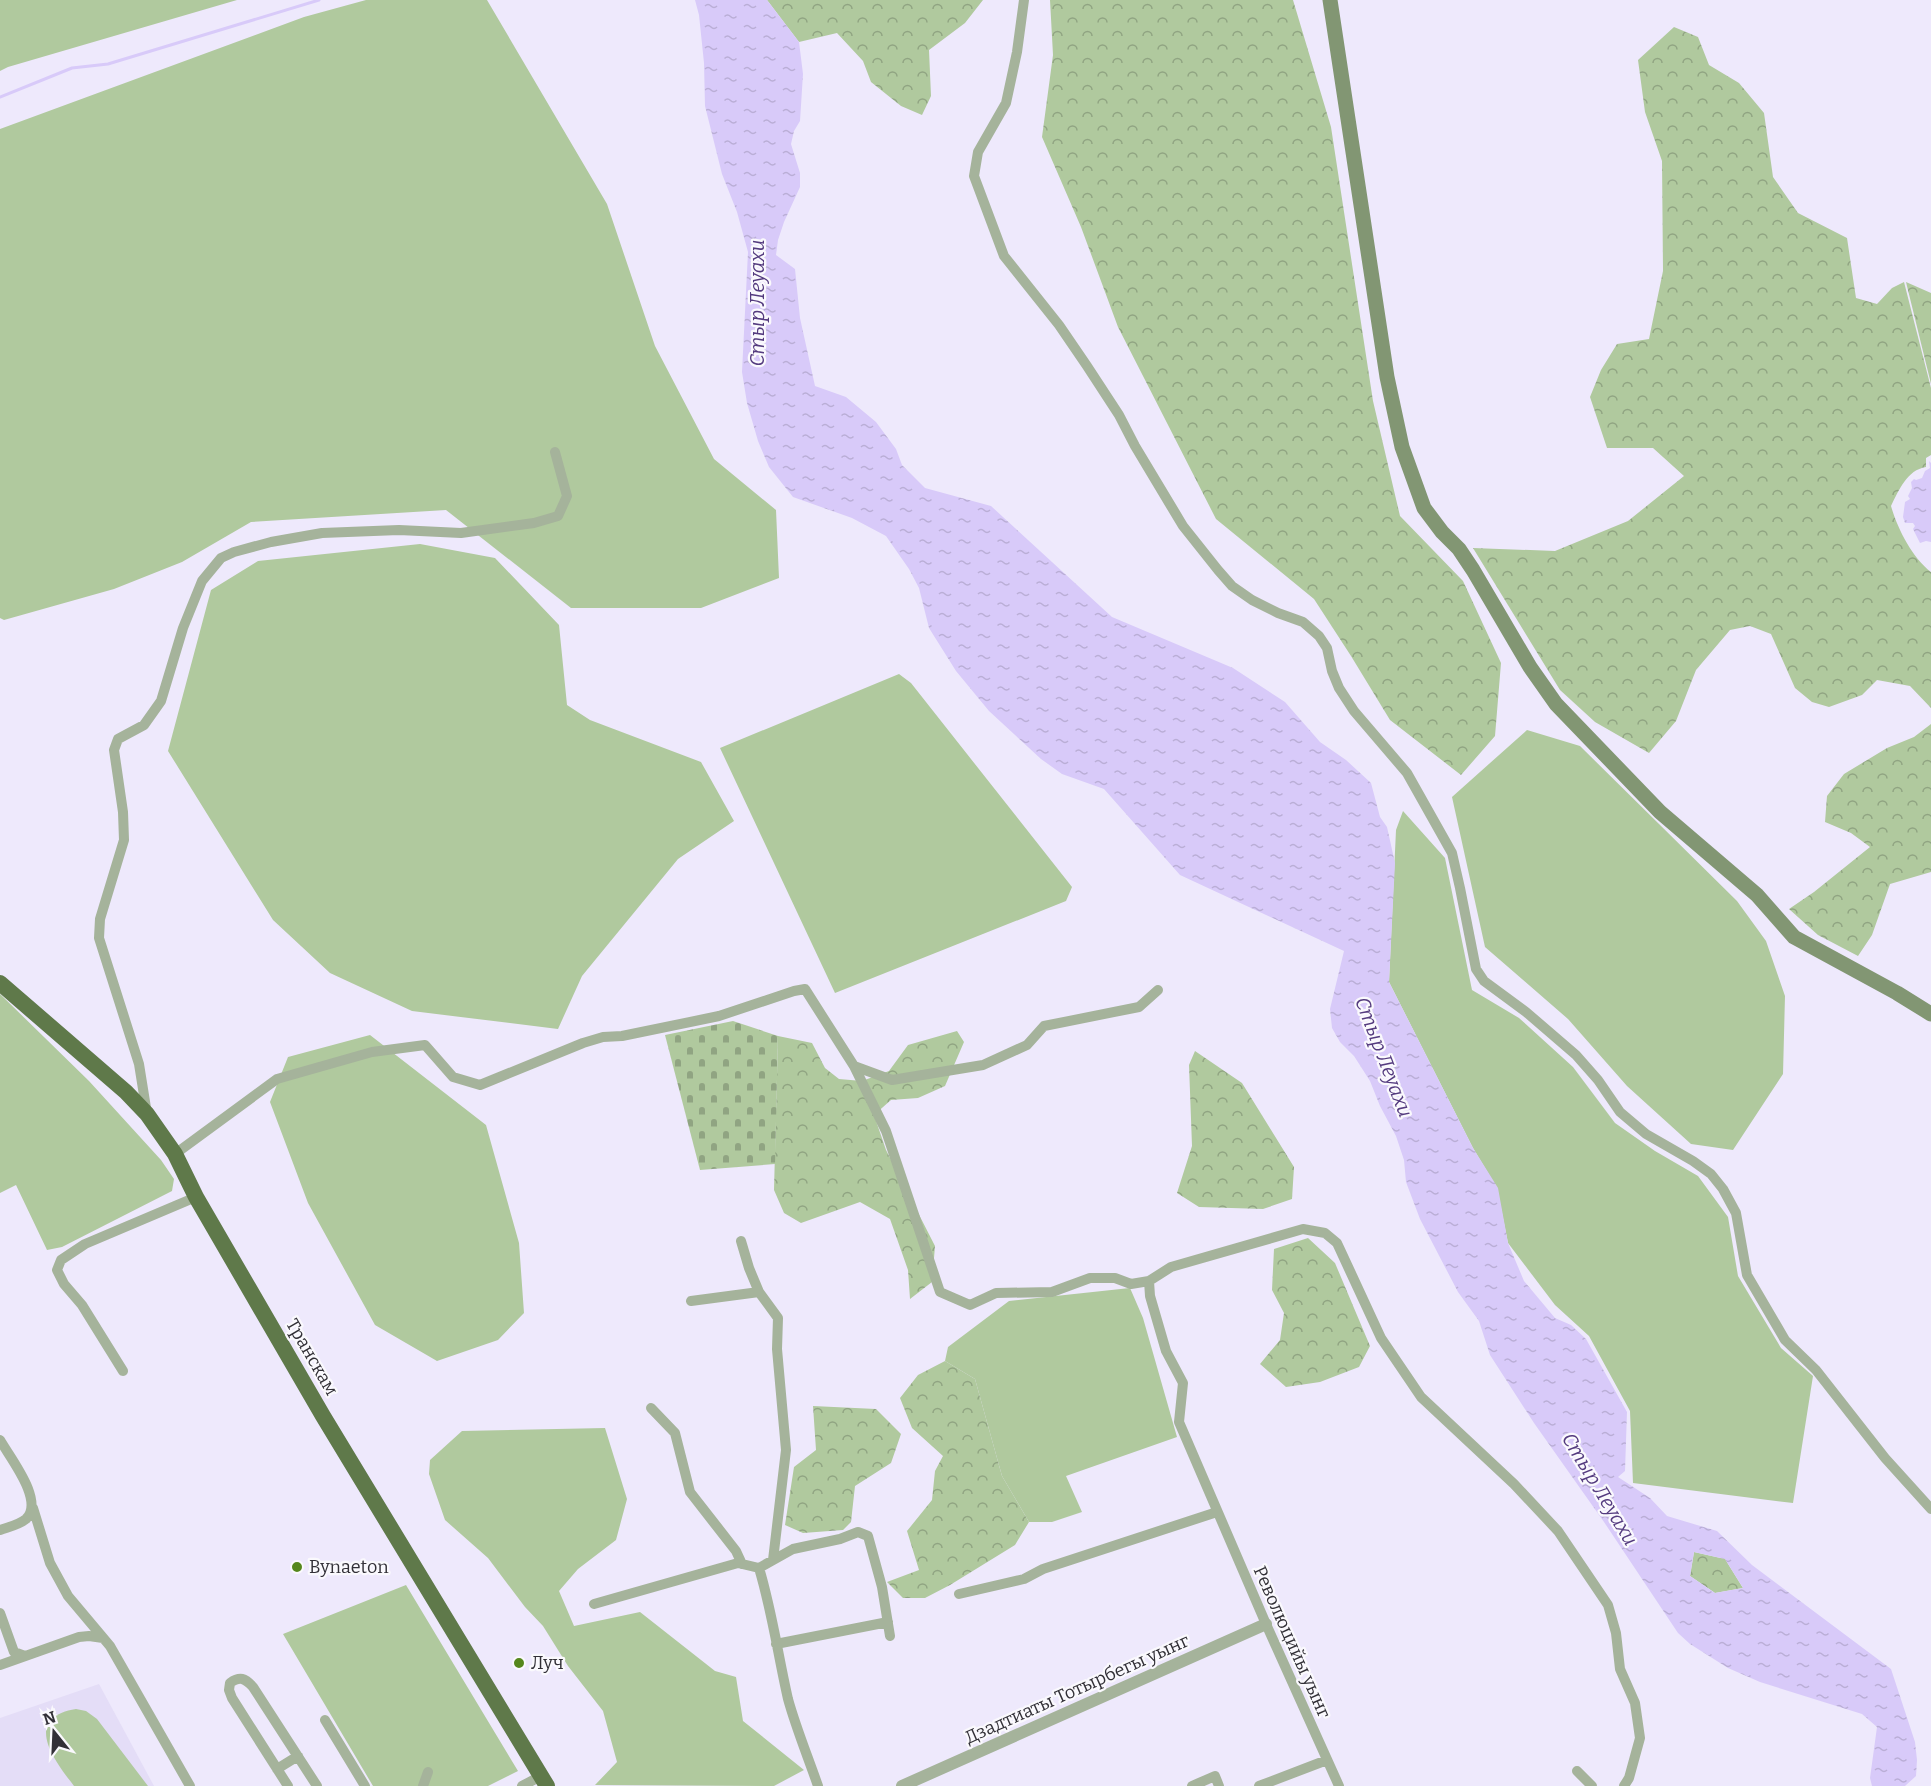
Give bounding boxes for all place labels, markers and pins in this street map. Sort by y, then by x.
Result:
place label: Bynaeton [309,1556,389,1578]
marker: Bynaeton [290,1560,304,1574]
place label: Луч [531,1652,564,1674]
marker: Луч [512,1656,526,1670]

